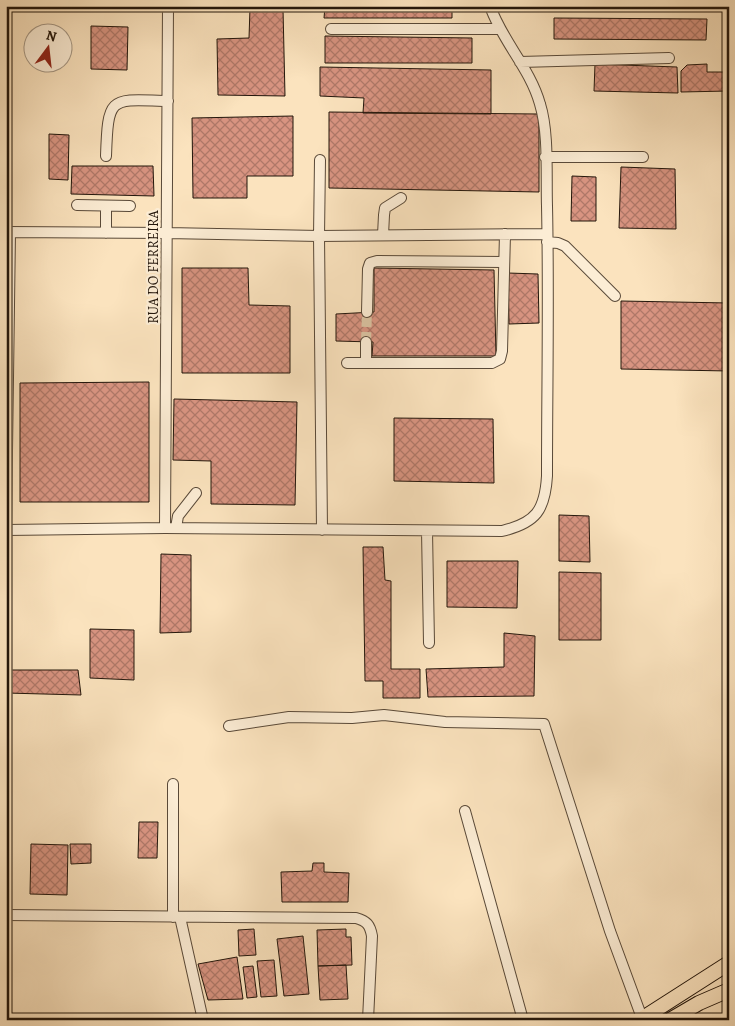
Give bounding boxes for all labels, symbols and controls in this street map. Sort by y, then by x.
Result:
north arrow [22,22,72,72]
text: N [44,25,59,46]
street label: RUA DO FERREIRA [144,209,163,324]

